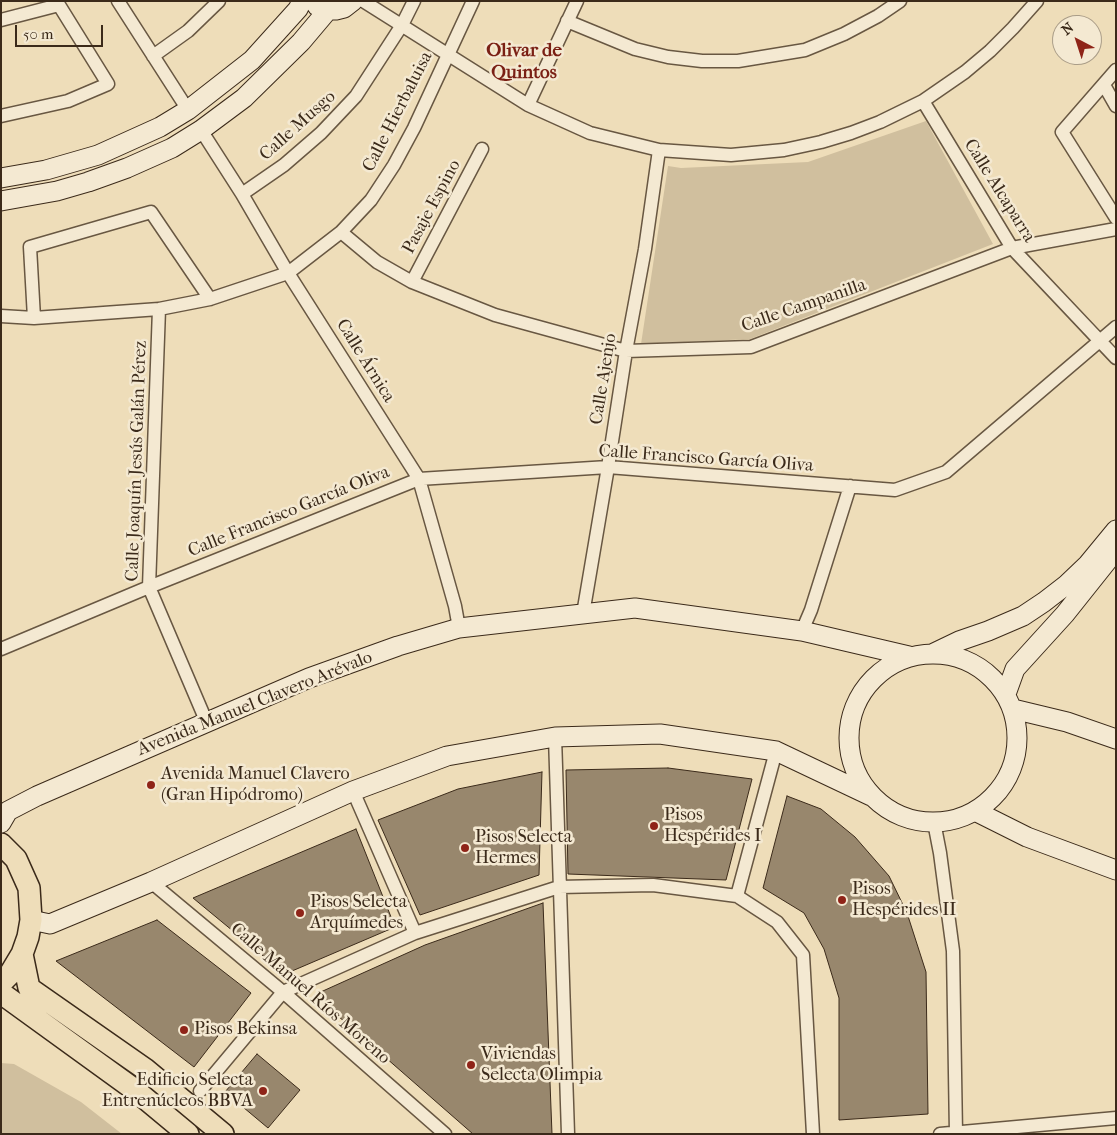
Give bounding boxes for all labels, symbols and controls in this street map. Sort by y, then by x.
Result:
scale bar [18,15,105,47]
north arrow [1052,15,1102,65]
text: N [1058,19,1077,39]
text: 50 m [23,25,53,43]
district label: Olivar de Quintos [486,40,562,84]
street label: Calle Hierbaluisa [358,48,438,176]
street label: Calle Musgo [256,86,340,166]
street label: Calle Alcaparra [959,135,1039,247]
street label: Pasaje Espino [398,156,466,258]
street label: Calle Campanilla [739,275,869,337]
street label: Calle Árnica [331,315,399,407]
street label: Calle Ajenjo [586,332,622,426]
street label: Calle Joaquín Jesús Galán Pérez [122,340,152,582]
street label: Calle Francisco García Oliva [598,441,814,477]
street label: Calle Francisco García Oliva [185,462,393,562]
street label: Avenida Manuel Clavero Arévalo [134,647,376,761]
place label: Avenida Manuel Clavero (Gran Hipódromo) [161,764,350,806]
marker: Avenida Manuel Clavero (Gran Hipódromo) [145,779,157,791]
place label: Pisos Hespérides I [664,805,761,848]
marker: Pisos Hespérides I [648,820,660,832]
place label: Pisos Selecta Hermes [475,827,572,870]
marker: Pisos Selecta Hermes [459,842,471,854]
place label: Pisos Hespérides II [852,879,956,922]
place label: Pisos Selecta Arquímedes [310,892,407,934]
marker: Pisos Hespérides II [836,894,848,906]
marker: Pisos Selecta Arquímedes [294,907,306,919]
street label: Calle Manuel Ríos Moreno [226,919,394,1069]
place label: Pisos Bekinsa [194,1019,297,1041]
marker: Pisos Bekinsa [178,1024,190,1036]
place label: Viviendas Selecta Olimpia [481,1044,602,1086]
marker: Viviendas Selecta Olimpia [465,1059,477,1071]
place label: Edificio Selecta Entrenúcleos BBVA [102,1070,253,1112]
marker: Edificio Selecta Entrenúcleos BBVA [257,1085,269,1097]

